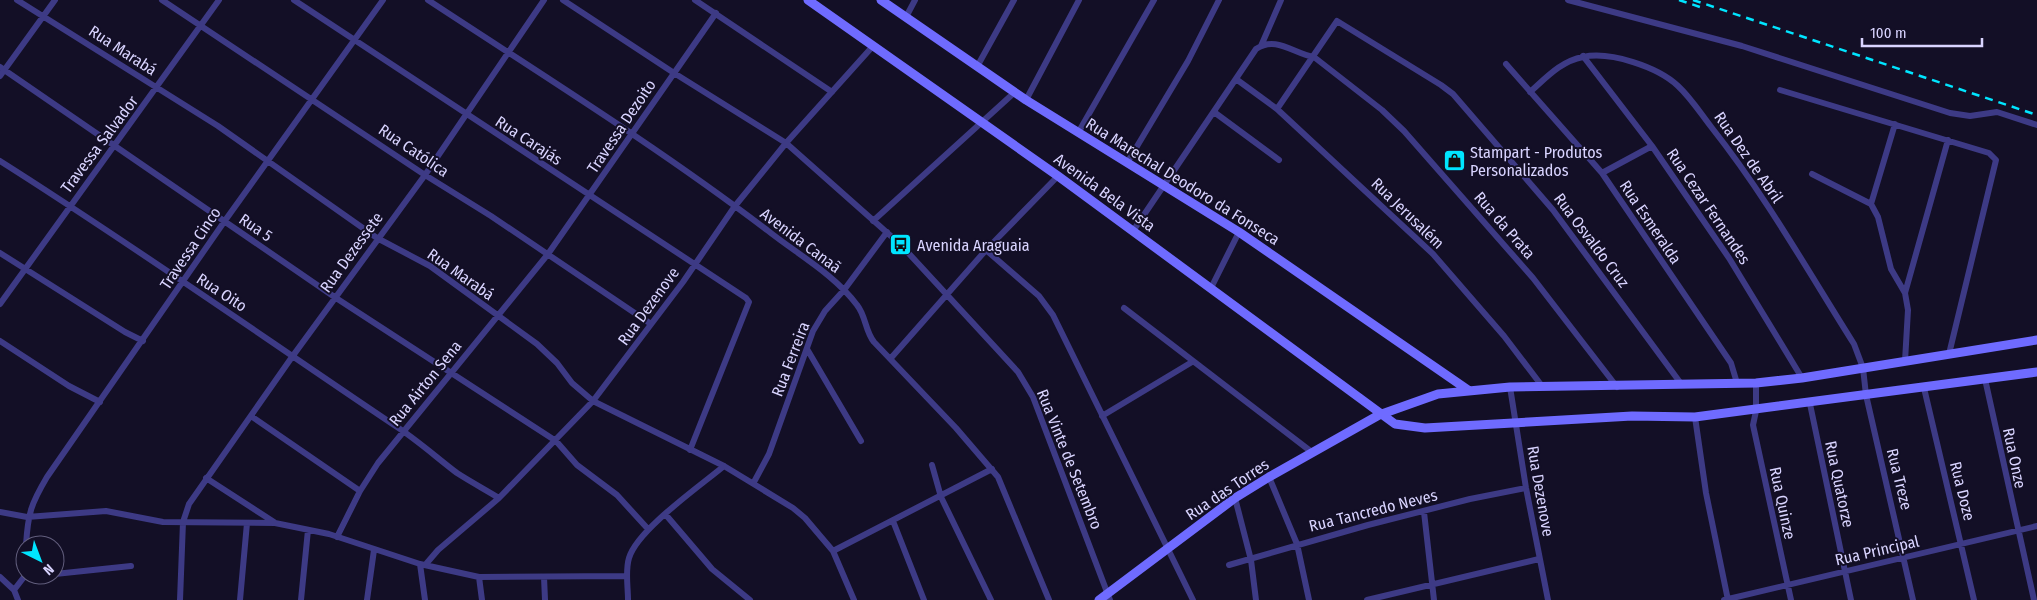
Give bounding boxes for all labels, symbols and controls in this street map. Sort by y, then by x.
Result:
scale bar [1862,15,1982,47]
street label: Rua Marabá [85,21,160,79]
text: 100 m [1870,24,1907,42]
street label: Travessa Dezoito [583,76,660,177]
street label: Travessa Salvador [57,92,142,197]
street label: Rua Dez de Abril [1710,108,1787,207]
street label: Rua Carajás [492,112,566,169]
street label: Rua Marechal Deodoro da Fonseca [1082,114,1283,249]
street label: Rua Católica [375,120,453,181]
place label: Stampart - Produtos Personalizados [1470,143,1603,180]
street label: Rua Cezar Fernandes [1663,145,1754,268]
street label: Avenida Bela Vista [1050,149,1159,236]
shop icon: Stampart - Produtos Personalizados [1442,149,1466,173]
street label: Rua Jerusalém [1367,174,1448,253]
street label: Rua Esmeralda [1616,177,1686,268]
street label: Rua da Prata [1470,188,1539,263]
street label: Rua Osvaldo Cruz [1550,189,1633,291]
street label: Travessa Cinco [156,204,225,293]
street label: Avenida Canaã [757,204,845,277]
street label: Rua 5 [235,209,276,245]
street label: Rua Dezessete [316,209,387,296]
bus stop icon: Avenida Araguaia [889,233,913,257]
place label: Avenida Araguaia [917,236,1030,255]
street label: Rua Marabá [424,245,498,304]
street label: Rua Dezenove [614,264,683,349]
street label: Rua Oito [193,269,250,316]
street label: Rua Ferreira [768,319,813,399]
street label: Rua Airton Sena [385,337,466,430]
street label: Rua Vinte de Setembro [1033,386,1106,532]
street label: Rua Onze [1999,426,2030,490]
street label: Rua Quatorze [1821,439,1858,529]
street label: Rua Dezenove [1523,444,1558,538]
street label: Rua Treze [1883,446,1916,512]
street label: Rua das Torres [1182,455,1273,524]
street label: Rua Doze [1946,460,1979,523]
street label: Rua Quinze [1766,465,1799,541]
street label: Rua Tancredo Neves [1307,485,1439,536]
street label: Rua Principal [1833,532,1921,569]
north arrow [15,535,65,585]
text: N [40,560,57,578]

